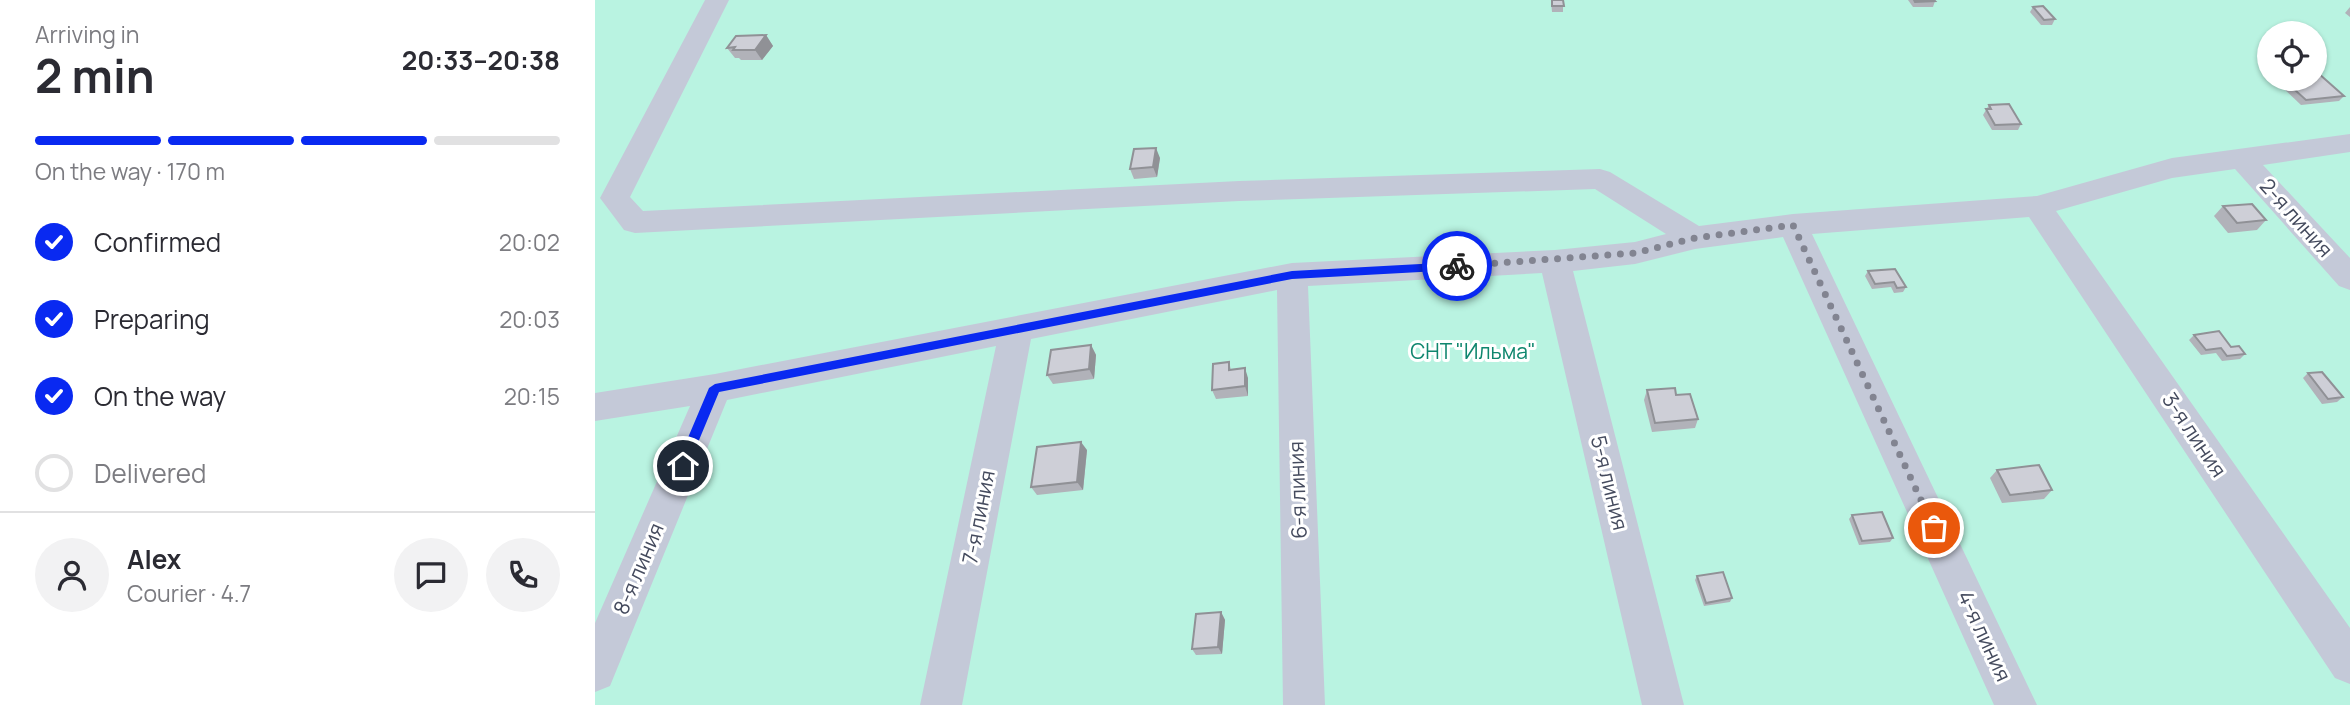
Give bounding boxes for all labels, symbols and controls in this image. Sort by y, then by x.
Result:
text: Arriving in [35,18,140,50]
map controls [2257,21,2327,91]
button: locate [2257,21,2327,91]
text: 20:33–20:38 [402,42,560,78]
text: 2 min [35,44,155,107]
text: On the way · 170 m [35,155,225,187]
street label: 2-я линия [2254,172,2339,263]
icon: check [35,223,73,261]
text: Confirmed [94,224,221,260]
text: 20:02 [499,226,560,258]
courier [1422,231,1492,301]
icon: bike [1438,247,1476,285]
icon: check [35,300,73,338]
text: Preparing [94,301,210,337]
text: 20:03 [499,303,560,335]
park label: СНТ "Ильма" [1410,337,1536,365]
icon: check [35,377,73,415]
text: On the way [94,378,226,414]
text: 20:15 [504,380,560,412]
street label: 3-я линия [2156,387,2233,482]
street label: 5-я линия [1585,432,1635,533]
pin [653,436,713,496]
street label: 6-я линия [1281,441,1313,539]
icon: home [664,447,702,485]
text: Delivered [94,455,206,491]
street label: 7-я линия [955,468,1001,566]
pin [1904,498,1964,558]
icon: bag [1915,509,1953,547]
street label: 8-я линия [606,519,670,619]
button: person [35,538,109,612]
button: chat [394,538,468,612]
button: phone [486,538,560,612]
text: Alex [127,541,181,577]
text: Courier · 4.7 [127,577,251,609]
street label: 4-я линия [1952,586,2018,685]

